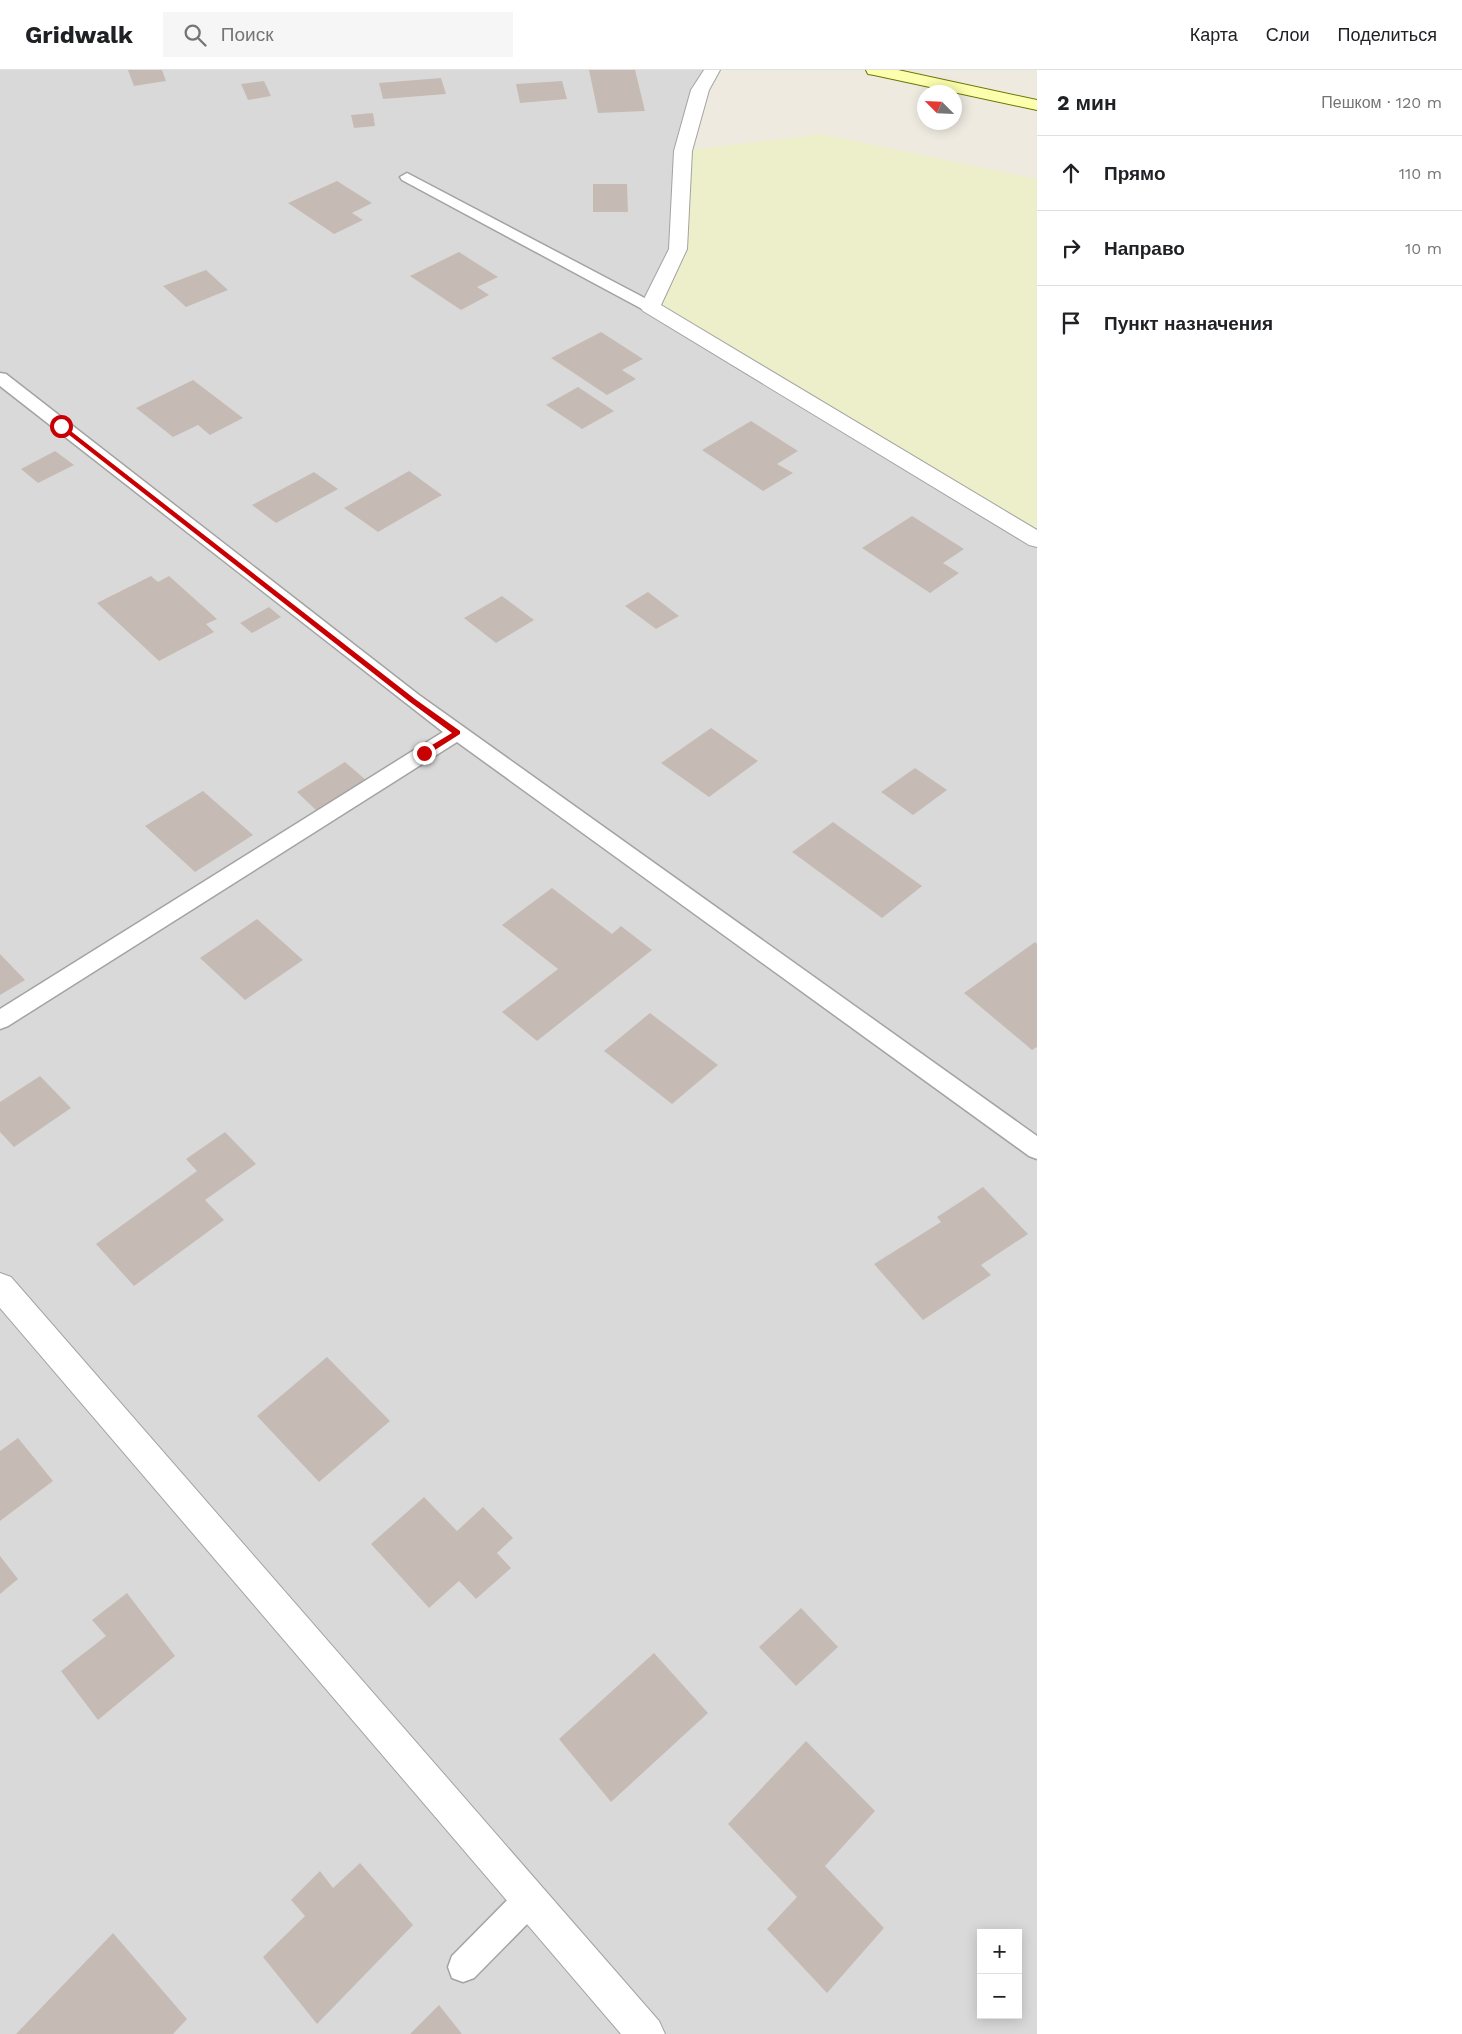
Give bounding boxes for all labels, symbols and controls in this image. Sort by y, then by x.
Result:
search box [163,12,513,57]
text: Gridwalk [25,21,133,49]
icon: search [181,21,209,49]
text: Поиск [221,23,273,46]
text: Карта [1190,24,1238,45]
text: Слои [1266,24,1310,45]
text: Поделиться [1338,24,1437,45]
north arrow [917,85,962,130]
text: 2 мин [1057,90,1117,115]
text: Пешком · 120 m [1321,93,1442,112]
icon: ahead [1057,159,1085,187]
text: Прямо [1104,162,1166,185]
text: 110 m [1399,164,1442,183]
icon: right [1057,234,1085,262]
text: Направо [1104,237,1185,260]
text: 10 m [1405,239,1442,258]
icon: arrive [1057,309,1085,337]
text: Пункт назначения [1104,312,1273,335]
route start [50,415,73,438]
route end [413,742,436,765]
map controls [977,1929,1022,2019]
button: + [977,1929,1022,1974]
button: − [977,1974,1022,2019]

